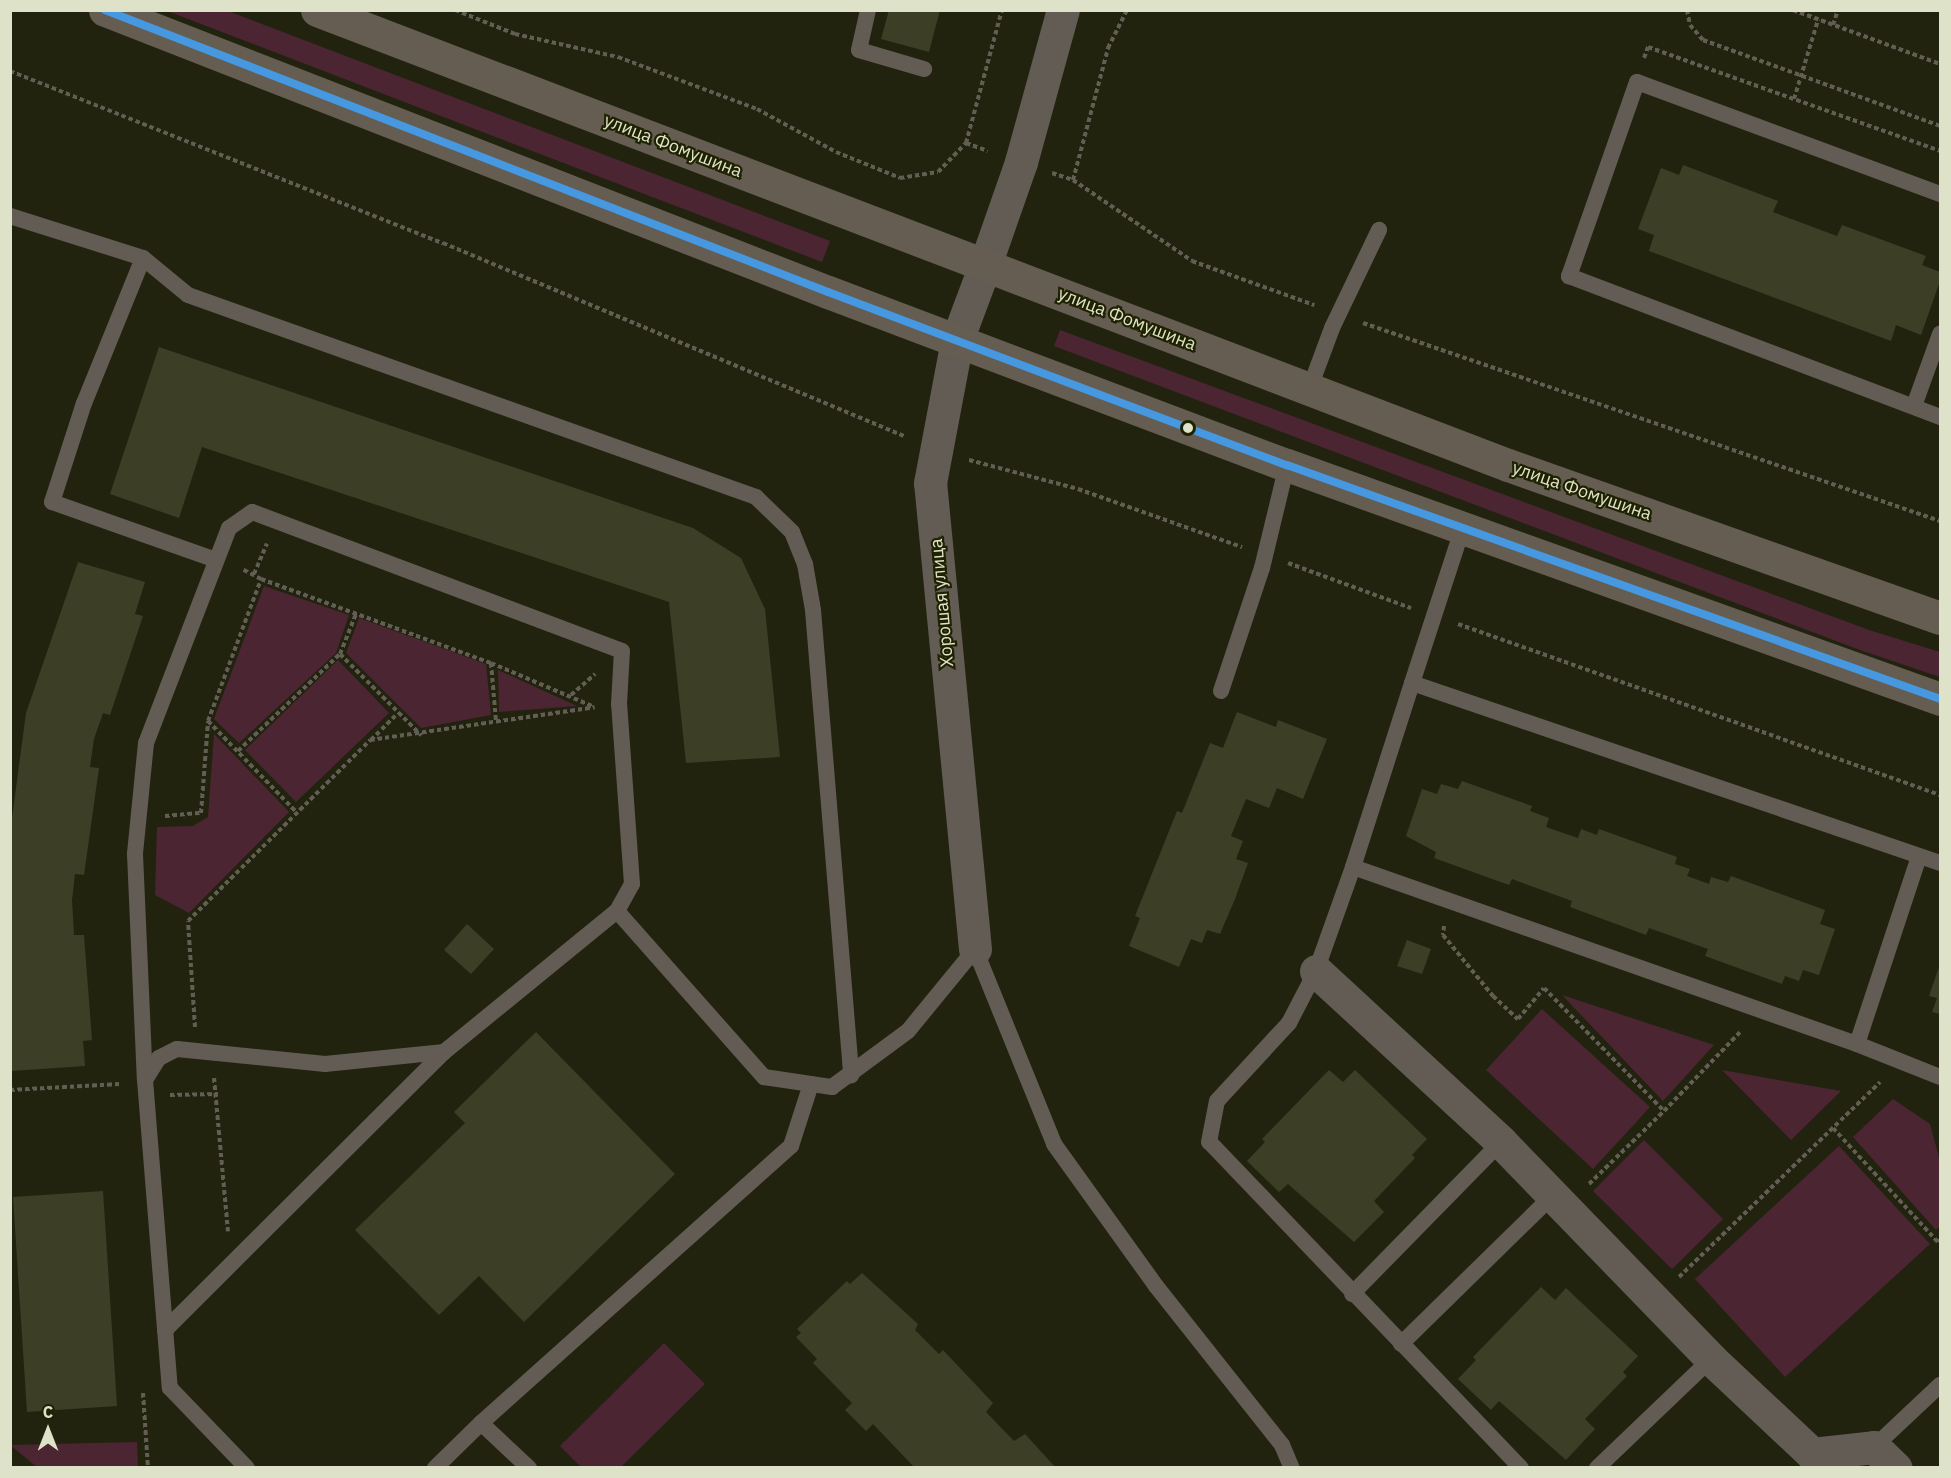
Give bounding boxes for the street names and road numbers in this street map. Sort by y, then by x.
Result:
street label: улица Фомушина [601,110,745,182]
street label: улица Фомушина [1055,283,1199,355]
street label: улица Фомушина [1509,457,1655,525]
street label: Хорошая улица [926,538,958,668]

